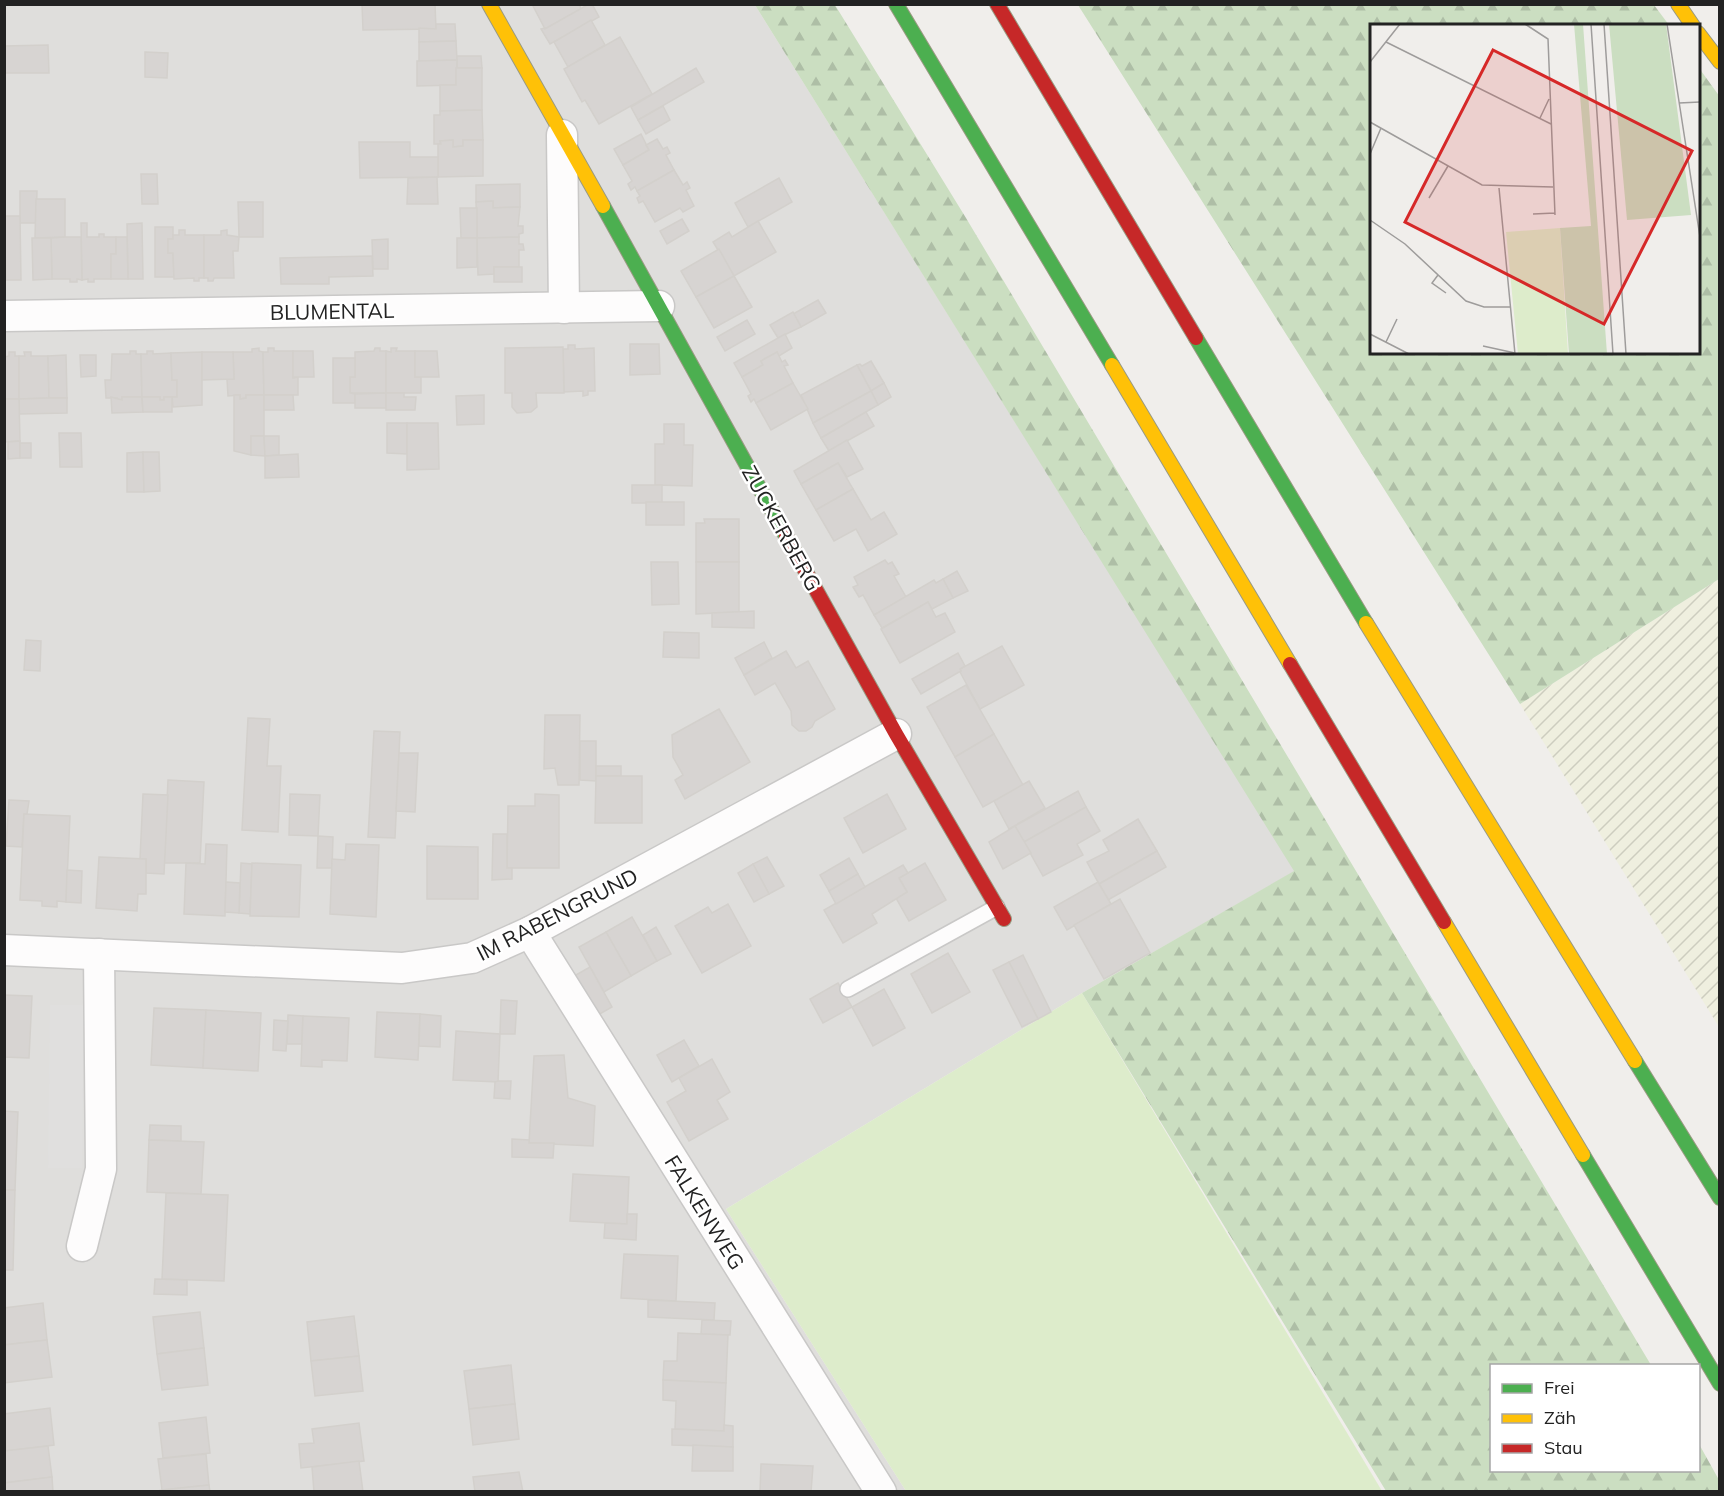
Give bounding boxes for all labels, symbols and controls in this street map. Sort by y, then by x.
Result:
inset map [1370,24,1700,354]
street label: BLUMENTAL [270,297,395,325]
street label: ZUCKERBERG [737,461,827,595]
street label: IM RABENGRUND [472,862,642,966]
street label: FALKENWEG [660,1150,750,1274]
legend [1490,1364,1700,1472]
text: Frei [1544,1376,1574,1399]
text: Zäh [1544,1406,1576,1429]
text: Stau [1544,1436,1583,1459]

